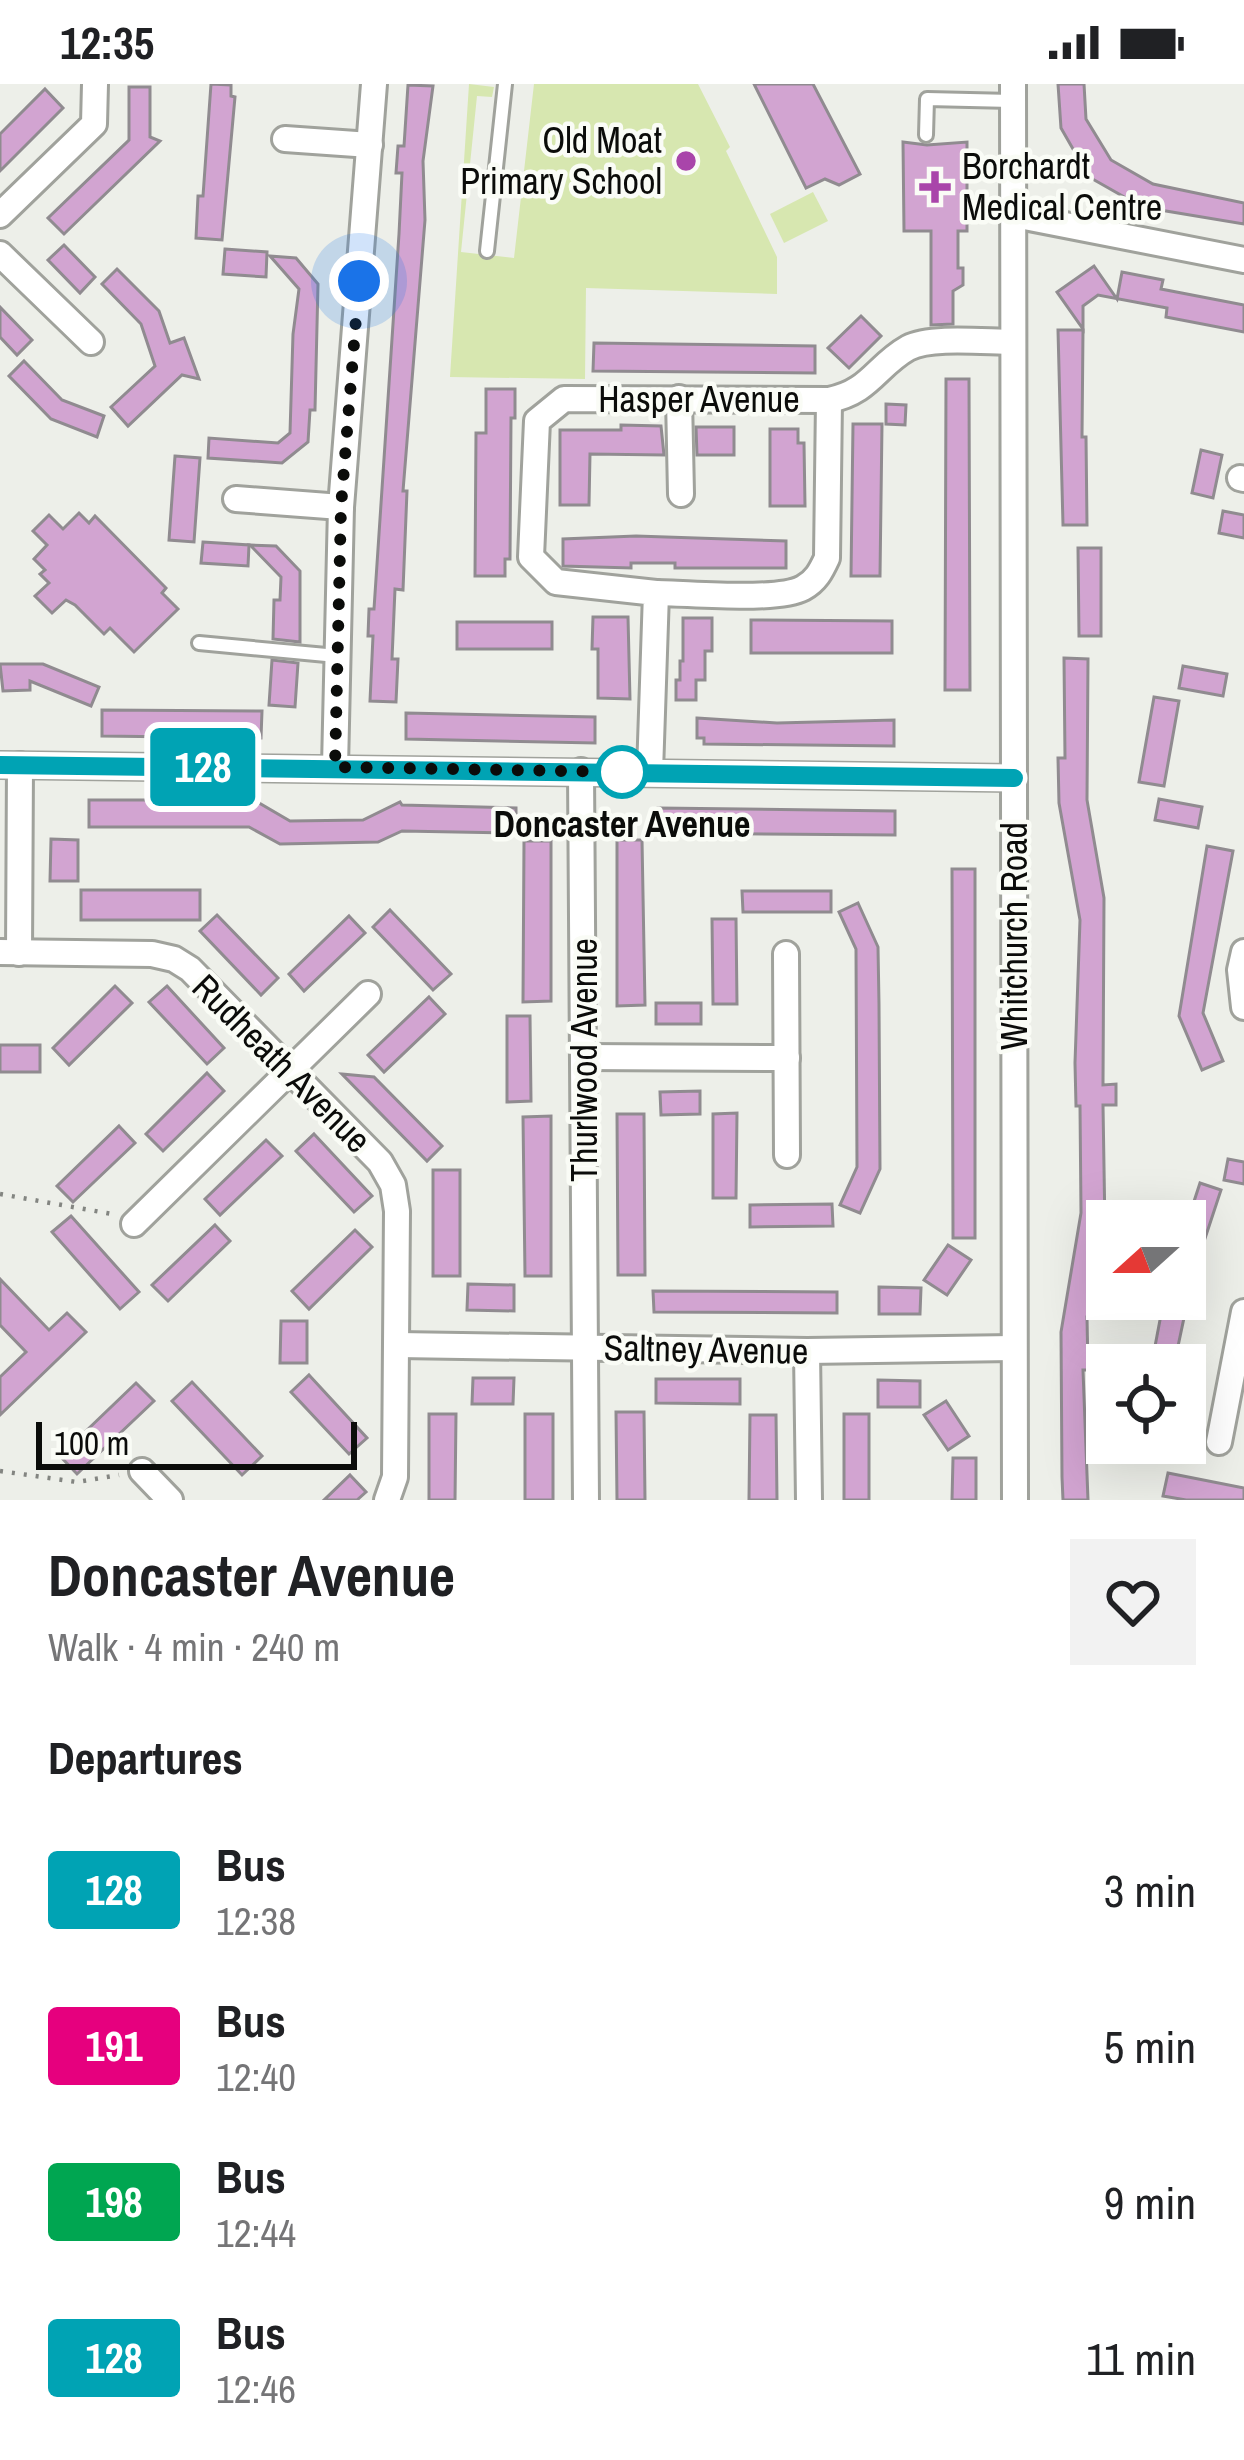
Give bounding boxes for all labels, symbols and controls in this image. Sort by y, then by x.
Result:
text: 12:35 [60,12,154,73]
place label: Old Moat Primary School [460,116,662,205]
place label: Borchardt Medical Centre [962,142,1162,231]
marker: Old Moat Primary School [673,148,699,174]
marker: Borchardt Medical Centre [919,171,951,203]
your location [329,251,389,311]
street label: Hasper Avenue [598,375,800,423]
line badge: 128 [134,728,272,806]
text: 128 [174,739,232,795]
marker: Doncaster Avenue [597,747,647,797]
place label: Doncaster Avenue [493,800,751,848]
street label: Whitchurch Road [990,822,1038,1050]
street label: Thurlwood Avenue [560,938,608,1182]
street label: Rudheath Avenue [182,963,382,1163]
north arrow [1086,1200,1206,1320]
map controls [1086,1200,1206,1464]
street label: Saltney Avenue [603,1323,809,1375]
button: locate [1086,1344,1206,1464]
scale bar [36,1416,357,1469]
text: 100 m [54,1421,129,1465]
text: Doncaster Avenue [48,1537,455,1614]
button: heart [1070,1539,1196,1665]
text: Walk · 4 min · 240 m [48,1621,340,1673]
text: Departures [48,1727,243,1788]
text: Bus [216,1834,286,1895]
text: 3 min [1104,1860,1196,1921]
text: 128 [85,1862,143,1918]
text: 12:38 [216,1895,296,1947]
text: Bus [216,1990,286,2051]
text: 5 min [1104,2016,1196,2077]
text: 191 [85,2018,143,2074]
text: 12:40 [216,2051,296,2103]
text: Bus [216,2146,286,2207]
text: 9 min [1104,2172,1196,2233]
text: 198 [85,2174,143,2230]
text: 12:44 [216,2207,296,2259]
text: Bus [216,2302,286,2363]
text: 11 min [1086,2328,1196,2389]
text: 128 [85,2330,143,2386]
text: 12:46 [216,2363,296,2415]

